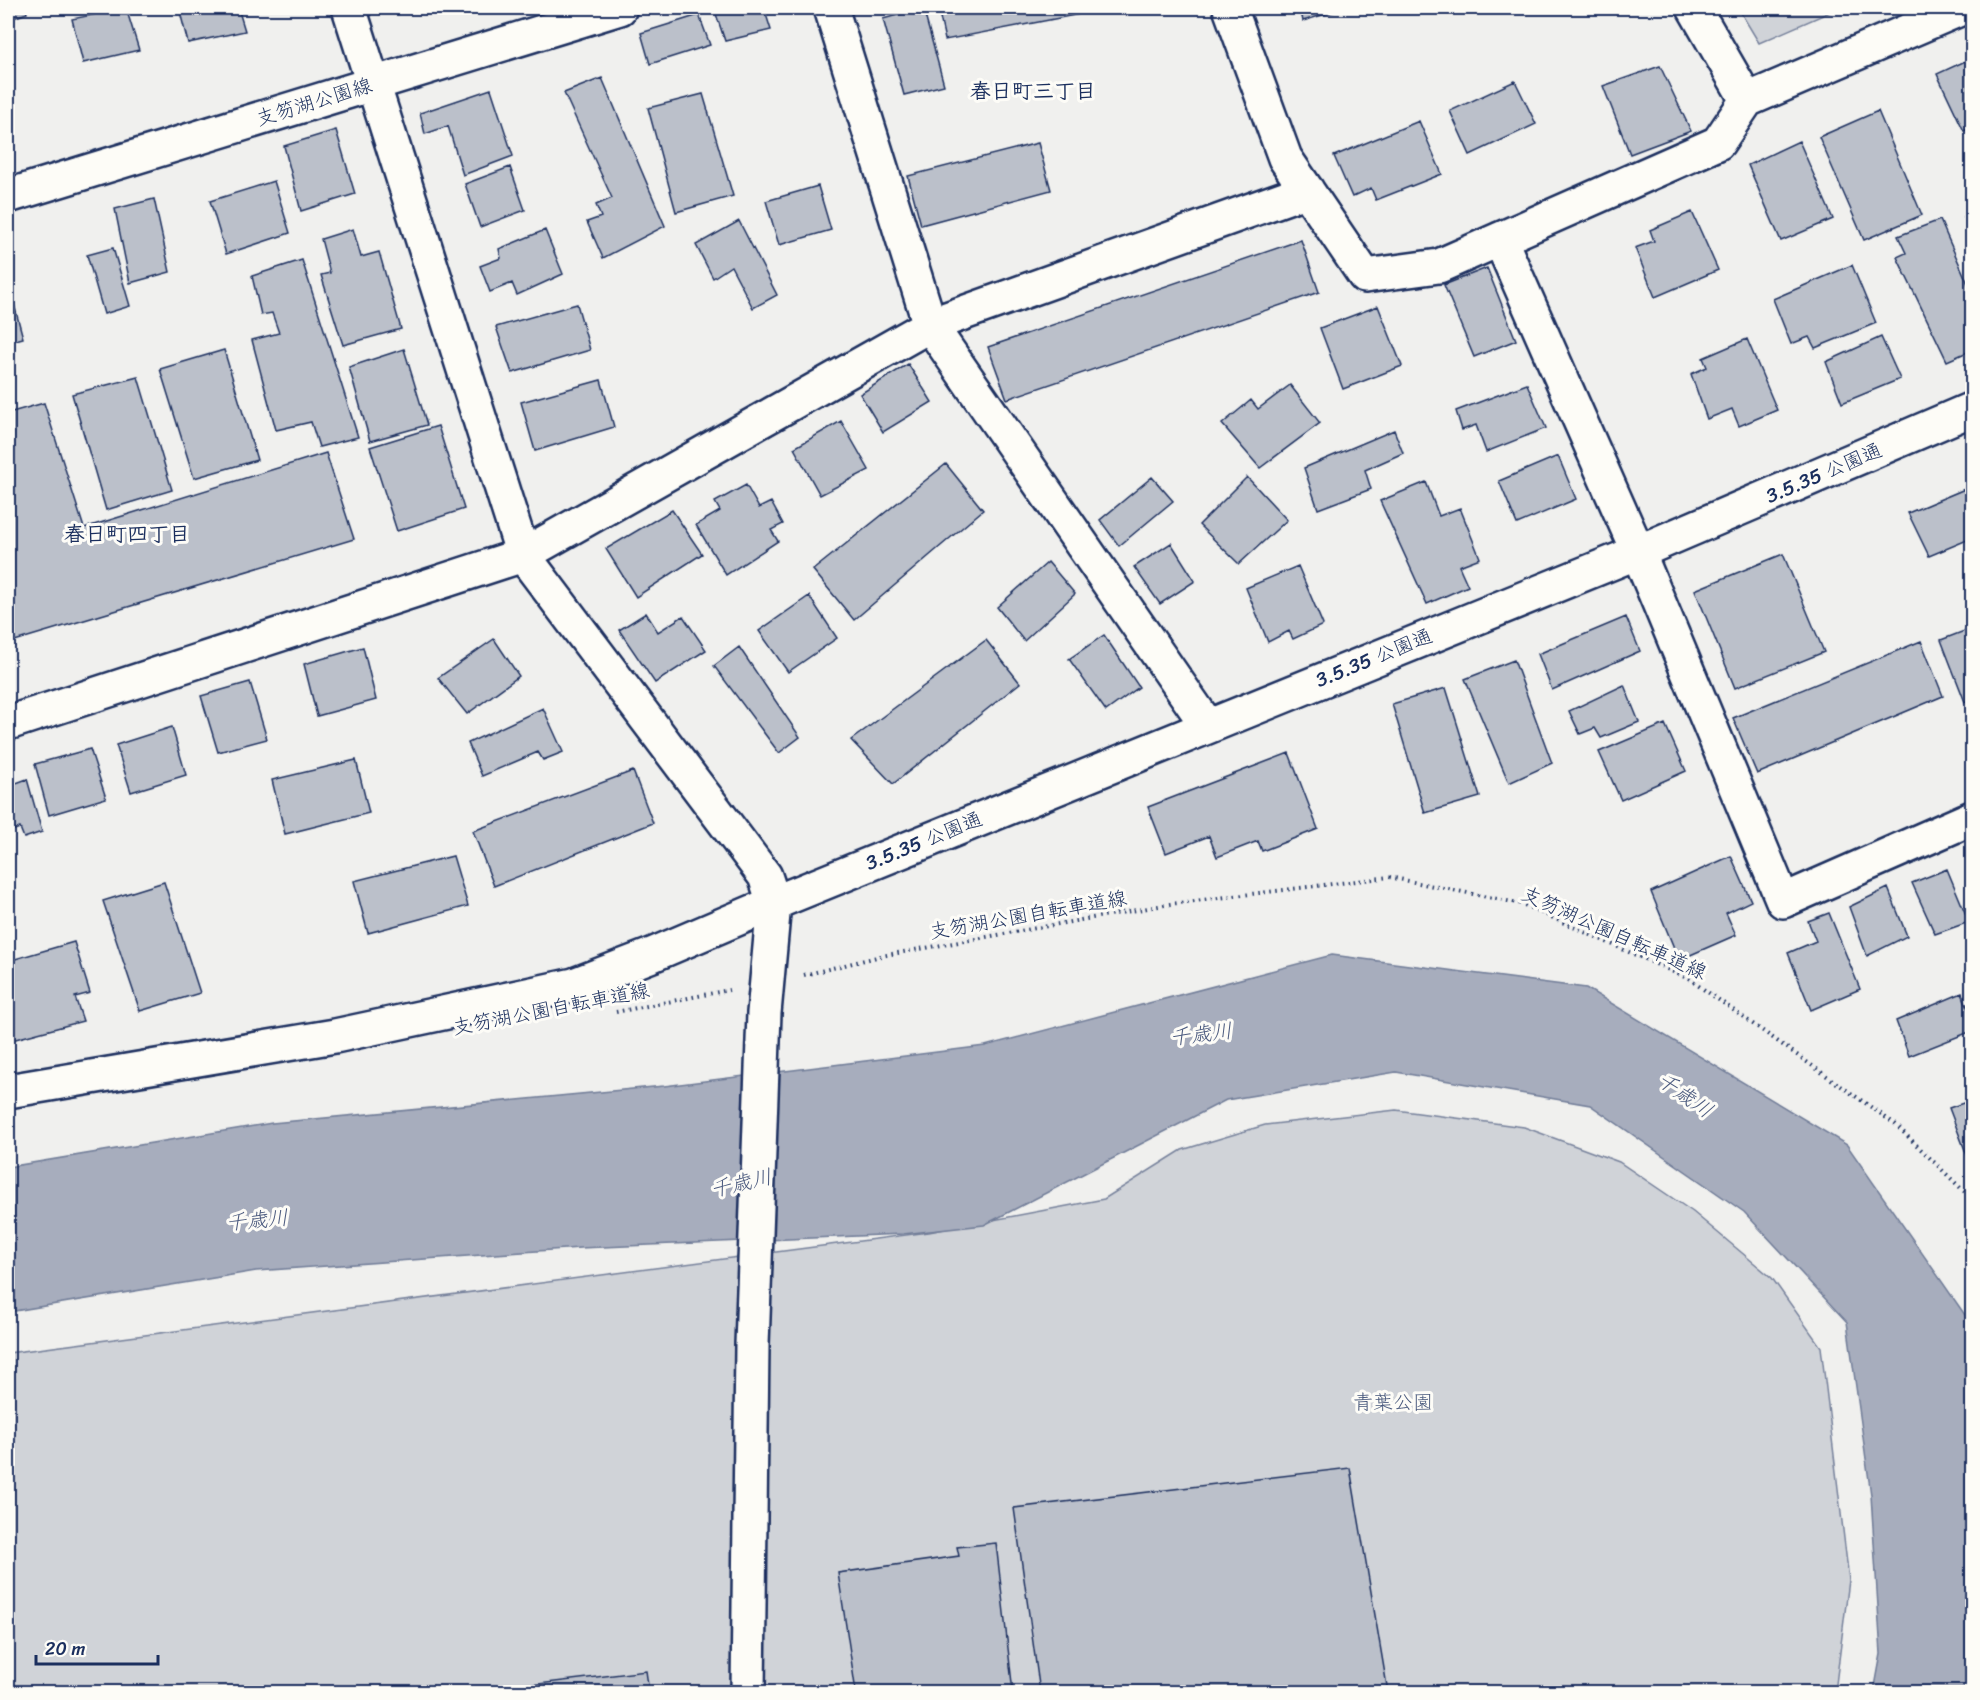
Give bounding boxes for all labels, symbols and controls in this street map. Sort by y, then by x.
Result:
street label: 支笏湖公園線 [252,68,376,136]
district label: 春日町三丁目 [970,72,1096,110]
street label: 3.5.35 公園通 [1760,433,1888,513]
district label: 春日町四丁目 [64,515,190,553]
street label: 3.5.35 公園通 [1310,619,1438,697]
street label: 3.5.35 公園通 [860,802,988,880]
street label: 支笏湖公園自転車道線 [1516,876,1712,990]
street label: 支笏湖公園自転車道線 [926,880,1130,950]
street label: 支笏湖公園自転車道線 [449,973,653,1045]
water label: 千歳川 [1167,1011,1235,1057]
water label: 千歳川 [1648,1061,1722,1129]
water label: 千歳川 [706,1157,776,1209]
water label: 千歳川 [224,1198,290,1242]
park label: 青葉公園 [1353,1385,1433,1420]
scale bar [36,1628,158,1666]
text: 20 m [45,1633,85,1665]

